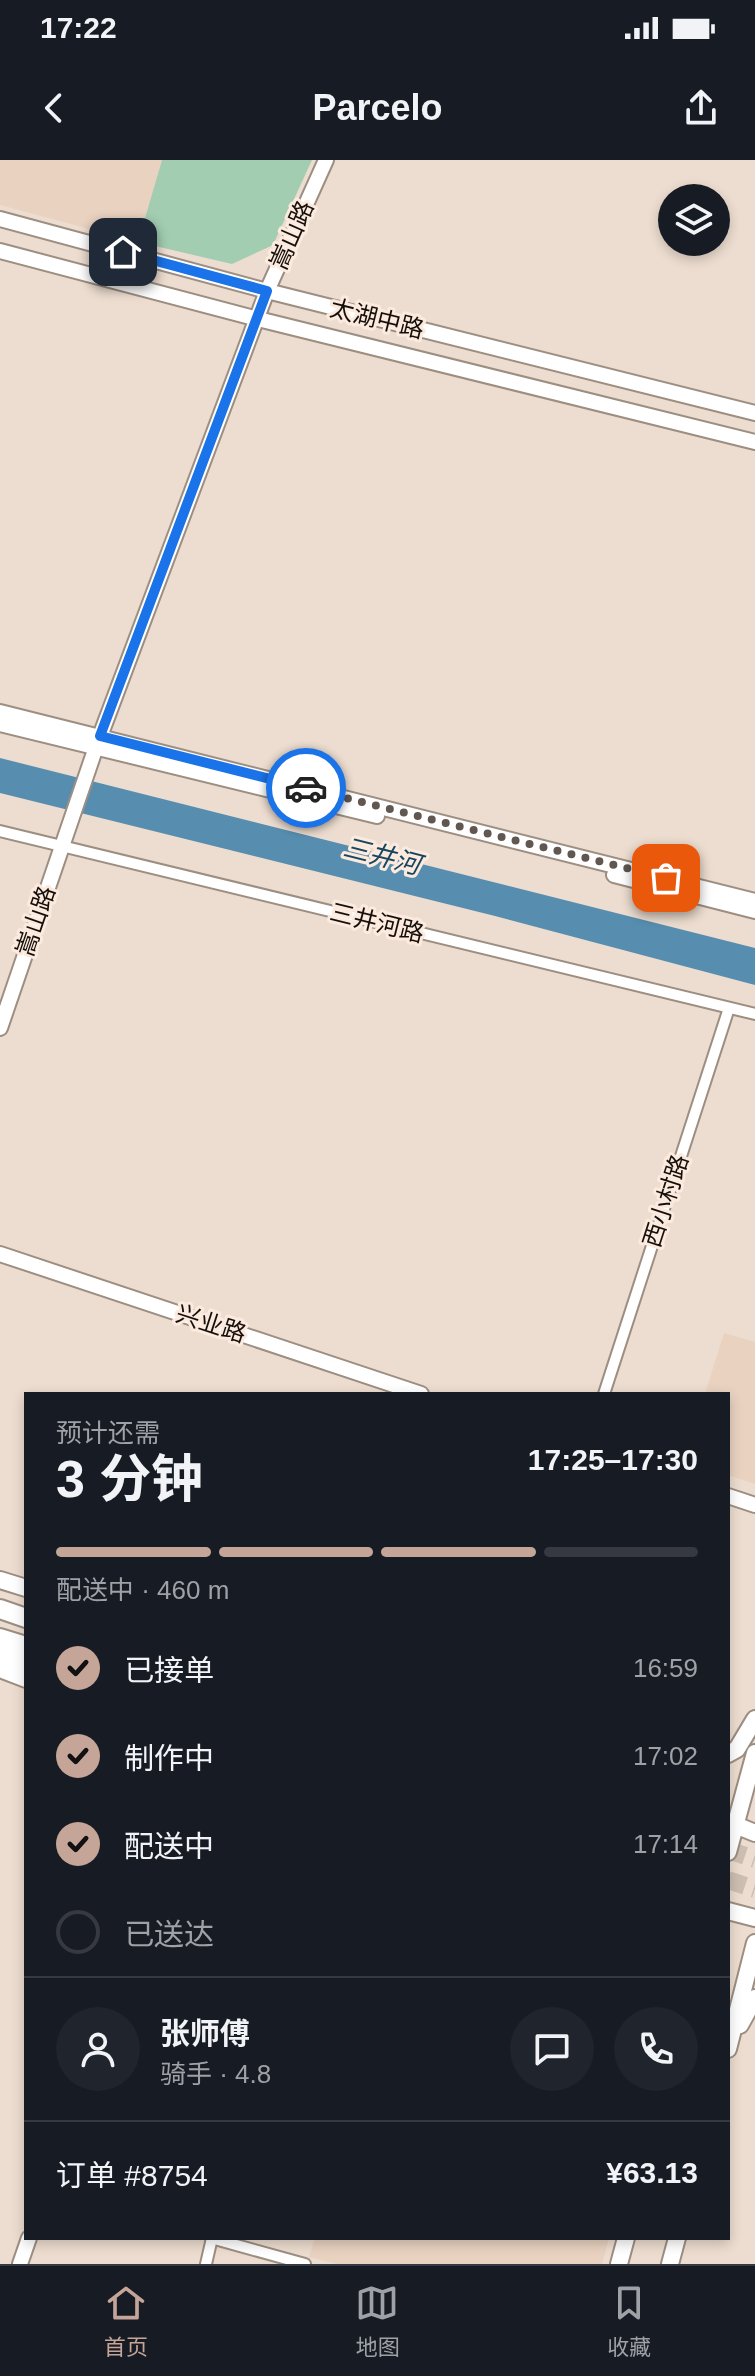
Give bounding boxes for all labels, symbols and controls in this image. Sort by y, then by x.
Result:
text: 17:22 [40,11,117,44]
icon: back [32,86,76,130]
icon: share [679,86,723,130]
text: Parcelo [312,87,443,128]
map controls [658,184,730,256]
button: layers [658,184,730,256]
street label: 嵩山路 [265,196,319,273]
pin [89,218,157,286]
icon: home [101,230,145,274]
street label: 太湖中路 [327,294,427,343]
courier [266,748,346,828]
icon: car [284,766,328,810]
water label: 三井河 [341,832,428,881]
pin [632,844,700,912]
icon: bag [644,856,688,900]
street label: 嵩山路 [11,882,60,959]
street label: 三井河路 [327,898,427,947]
street label: 西小村路 [638,1151,693,1251]
street label: 兴业路 [173,1300,250,1347]
text: 预计还需 [56,1418,160,1448]
text: 17:25–17:30 [528,1443,698,1476]
text: 3 分钟 [56,1450,203,1508]
text: 配送中 · 460 m [56,1575,229,1605]
icon: check [56,1646,100,1690]
text: 16:59 [633,1653,698,1683]
text: 已接单 [124,1654,214,1687]
icon: check [56,1734,100,1778]
text: 17:02 [633,1741,698,1771]
text: 制作中 [124,1742,214,1775]
icon: check [56,1822,100,1866]
text: 17:14 [633,1829,698,1859]
text: 配送中 [124,1830,214,1863]
text: 已送达 [124,1918,214,1951]
button: person [56,2007,140,2091]
button: chat [510,2007,594,2091]
button: phone [614,2007,698,2091]
text: 张师傅 [160,2017,250,2050]
text: 骑手 · 4.8 [160,2059,271,2089]
text: ¥63.13 [606,2156,698,2189]
text: 订单 #8754 [56,2159,208,2192]
tab: 首页 [104,2281,148,2361]
tab: 地图 [355,2281,399,2361]
tab: 收藏 [607,2281,651,2361]

